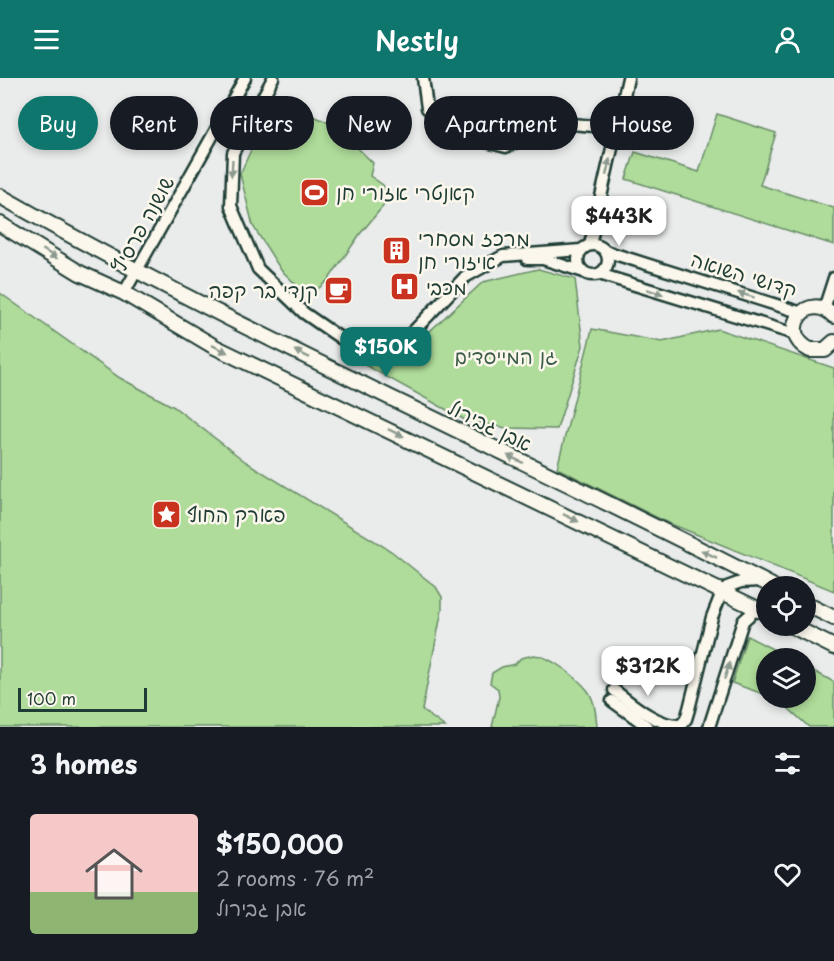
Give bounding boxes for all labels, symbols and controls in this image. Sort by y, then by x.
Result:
text: Nestly [375,19,459,60]
icon: menu [30,23,63,56]
icon: person [771,23,804,56]
chip: Buy [18,96,98,150]
chip: Rent [110,96,198,150]
chip: Filters [210,96,314,150]
chip: New [326,96,412,150]
chip: Apartment [424,96,578,150]
chip: House [590,96,694,150]
one-way arrow [603,158,613,176]
one-way arrow [227,159,236,178]
street label: שושנה פרסיץ [103,170,181,278]
sports icon: קאנטרי אזורי חן [299,176,331,208]
place label: קאנטרי אזורי חן [336,177,475,207]
pin: $443K [577,196,661,247]
text: $443K [585,200,653,230]
place label: מרכז מסחרי איזורי חן [418,223,530,276]
building icon: מרכז מסחרי איזורי חן [381,234,413,266]
street label: קדושי השואה [687,244,801,304]
one-way arrow [42,249,58,260]
hospital icon: מכבי [389,271,421,303]
place label: מכבי [426,272,467,302]
cafe icon: קנדי בר קפה [323,274,355,306]
place label: קנדי בר קפה [209,275,318,305]
one-way arrow [646,288,664,298]
one-way arrow [737,290,755,299]
pin: $150K [344,327,428,378]
text: $150K [354,331,418,361]
park label: גן המייסדים [454,341,558,371]
one-way arrow [212,344,229,353]
one-way arrow [293,350,311,360]
street label: אבן גבירול [443,392,537,458]
one-way arrow [388,428,405,437]
one-way arrow [506,454,523,463]
place icon: פארק החוף [150,498,182,530]
place label: פארק החוף [187,499,285,529]
one-way arrow [563,514,580,523]
one-way arrow [700,549,717,558]
map controls [756,576,816,708]
button: locate [756,576,816,636]
pin: $312K [606,646,690,697]
button: layers [756,648,816,708]
text: $312K [615,650,681,680]
one-way arrow [722,662,732,680]
scale bar [18,685,147,712]
text: 100 m [27,686,76,710]
text: 3 homes [30,744,137,783]
icon: filters [771,747,804,780]
text: $150,000 [216,824,344,863]
icon: home [78,838,150,910]
icon: heart [771,858,804,891]
text: 2 rooms · 76 m² [216,863,374,893]
text: אבן גבירול [216,893,306,923]

